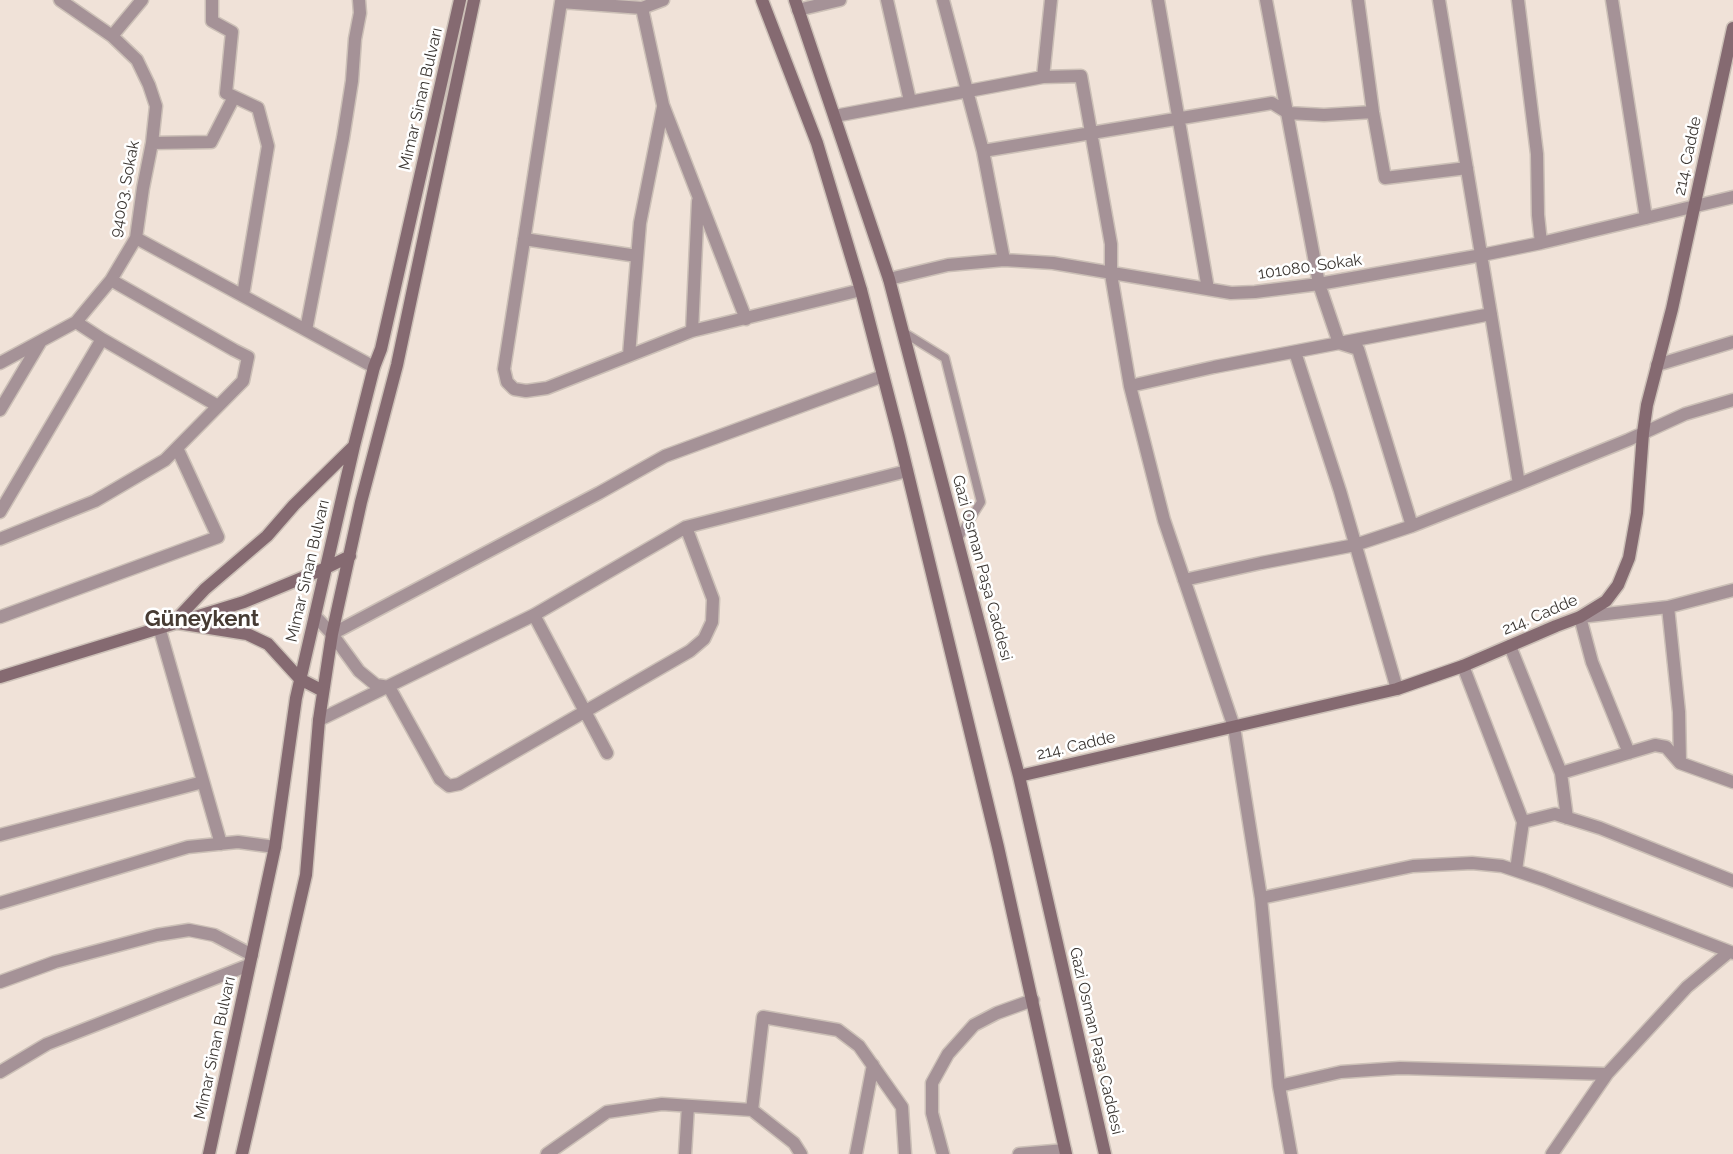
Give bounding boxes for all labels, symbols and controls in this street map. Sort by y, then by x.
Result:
street label: Mimar Sinan Bulvarı [395,26,447,172]
street label: 214. Cadde [1670,115,1706,197]
street label: 94003. Sokak [106,139,144,239]
street label: 101080. Sokak [1257,250,1363,284]
street label: Gazi Osman Paşa Caddesi [948,473,1016,663]
street label: Mimar Sinan Bulvarı [282,498,334,644]
street label: 214. Cadde [1499,591,1581,639]
district label: Güneykent [145,606,259,632]
street label: 214. Cadde [1035,728,1117,764]
street label: Gazi Osman Paşa Caddesi [1065,946,1127,1136]
street label: Mimar Sinan Bulvarı [190,975,240,1121]

